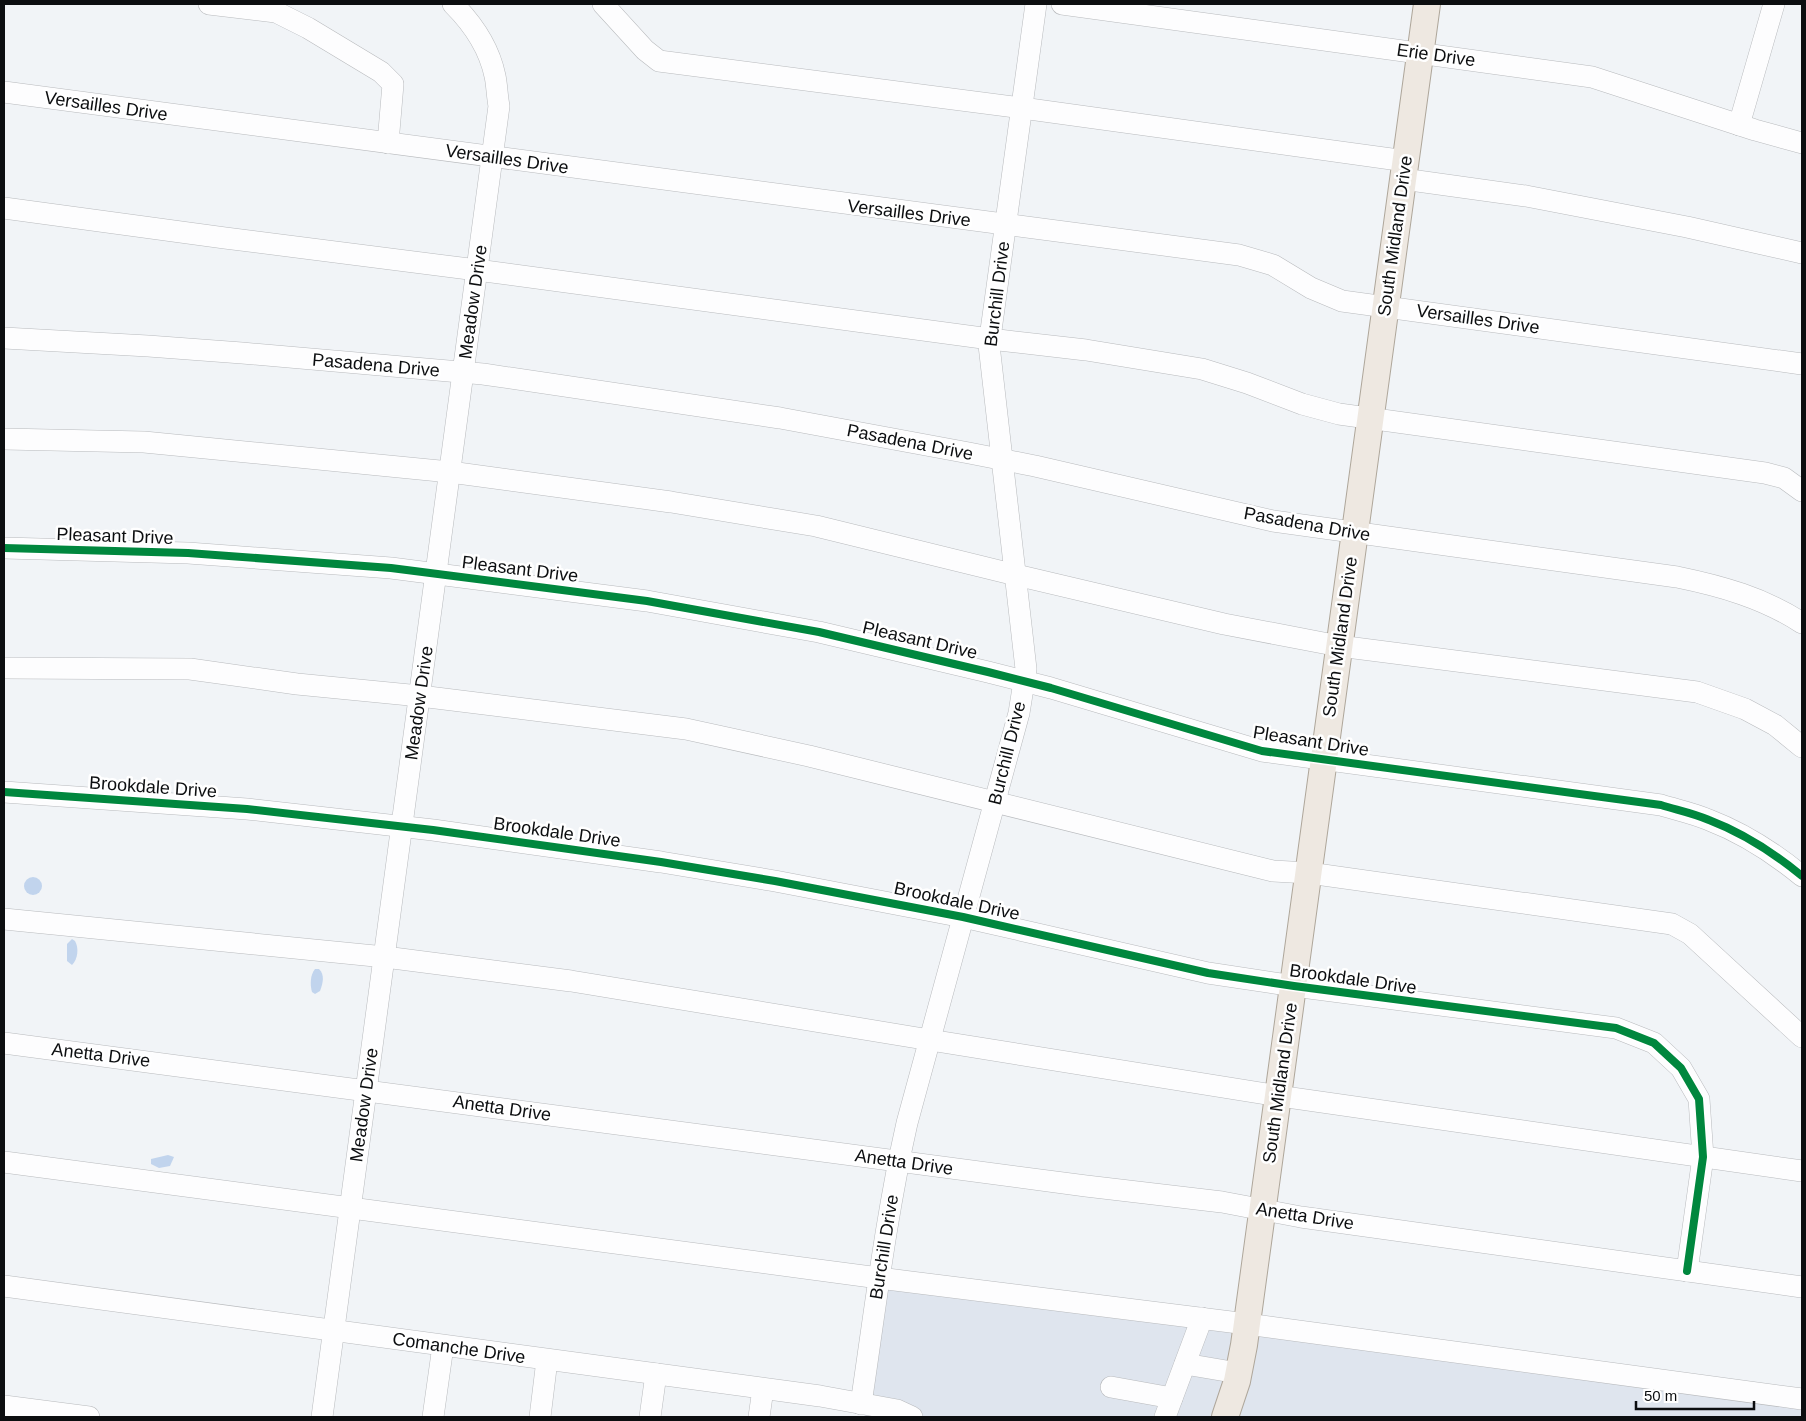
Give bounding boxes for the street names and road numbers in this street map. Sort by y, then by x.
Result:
street label: Erie Drive [1395,40,1477,70]
street label: Versailles Drive [43,87,169,125]
street label: Versailles Drive [444,140,570,178]
street label: South Midland Drive [1374,154,1416,318]
street label: Versailles Drive [846,196,972,230]
street label: Burchill Drive [981,240,1013,348]
street label: Meadow Drive [455,244,491,360]
street label: Versailles Drive [1415,300,1541,338]
street label: Pasadena Drive [311,349,441,381]
street label: Pasadena Drive [845,420,975,464]
street label: Pasadena Drive [1242,503,1372,545]
street label: Pleasant Drive [56,524,174,548]
street label: Pleasant Drive [461,552,579,586]
street label: South Midland Drive [1319,555,1361,719]
street label: Pleasant Drive [861,617,979,663]
street label: Meadow Drive [401,645,437,761]
street label: Burchill Drive [984,699,1030,807]
street label: Pleasant Drive [1252,722,1370,760]
street label: Brookdale Drive [88,773,218,801]
street label: Brookdale Drive [492,813,622,851]
street label: Brookdale Drive [892,878,1022,924]
street label: Brookdale Drive [1288,960,1418,998]
street label: South Midland Drive [1259,1001,1301,1165]
street label: Anetta Drive [51,1039,151,1071]
street label: Meadow Drive [346,1047,382,1163]
street label: Anetta Drive [452,1091,552,1125]
street label: Anetta Drive [854,1145,954,1179]
street label: Burchill Drive [866,1193,902,1301]
street label: Anetta Drive [1255,1198,1355,1234]
street label: Comanche Drive [391,1329,527,1367]

